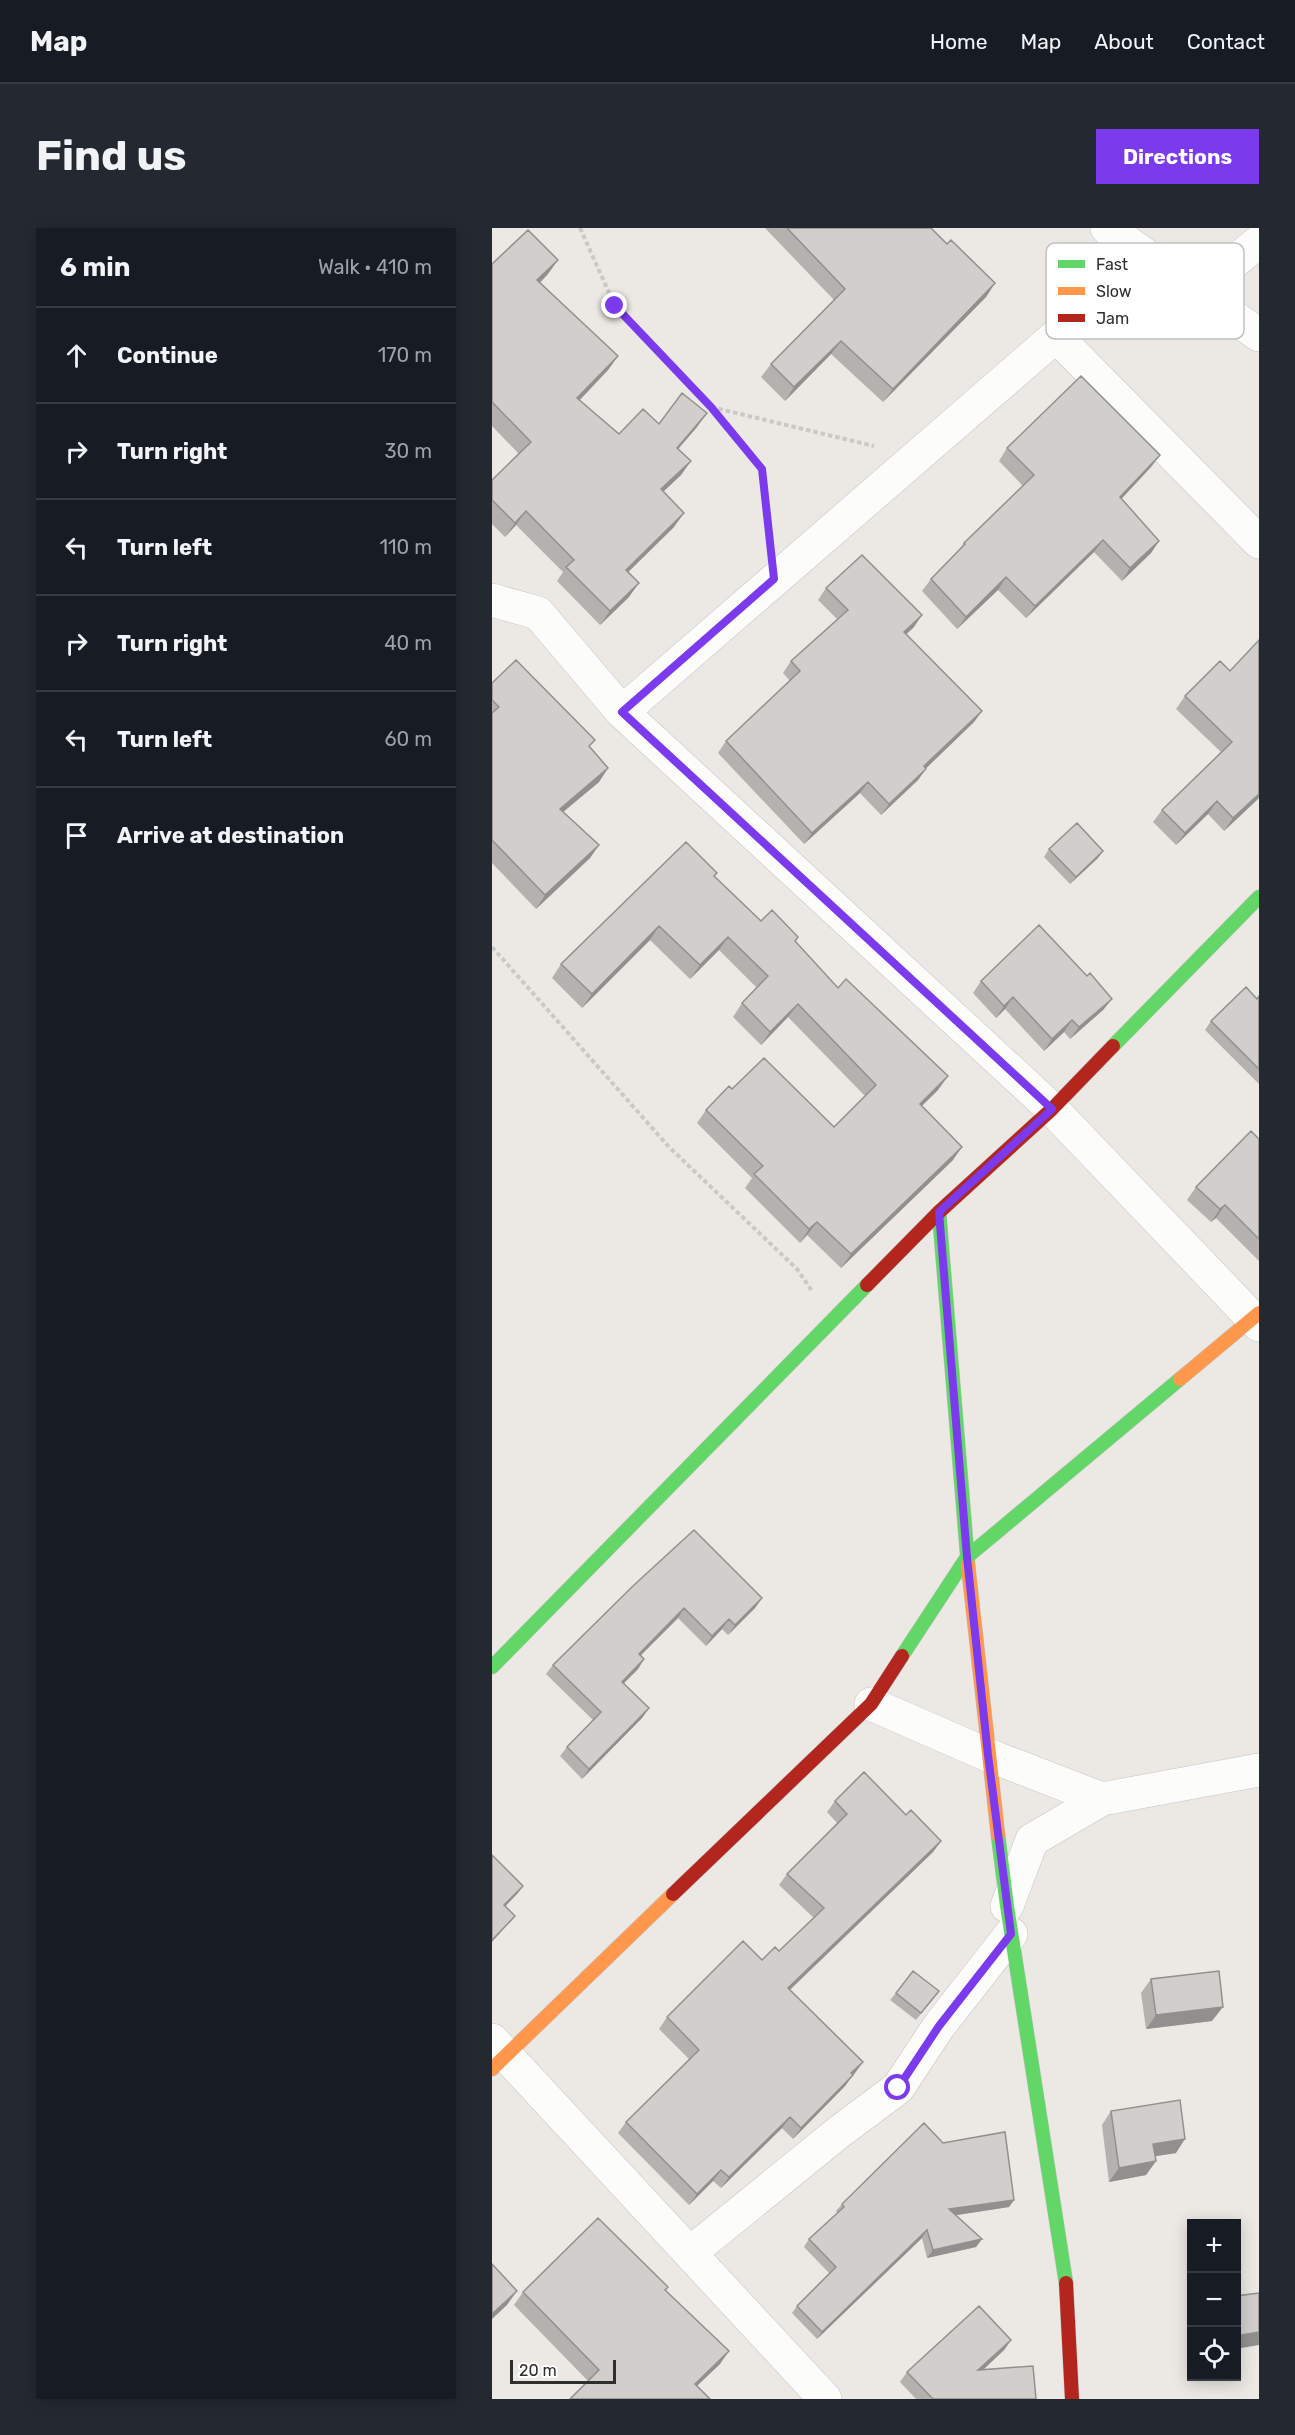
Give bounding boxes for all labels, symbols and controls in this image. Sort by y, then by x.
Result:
text: Map [30,25,87,58]
text: Home [930,29,987,54]
text: Map [1020,29,1061,54]
text: About [1094,29,1154,54]
text: Contact [1187,29,1265,54]
button: Directions [1096,129,1259,184]
text: Find us [36,131,187,181]
legend [1046,243,1244,339]
text: 6 min [60,252,130,283]
text: Walk · 410 m [318,255,432,279]
text: Fast [1096,255,1128,274]
text: Slow [1096,282,1132,301]
route end [601,292,627,318]
text: Jam [1096,309,1129,328]
icon: ahead [60,339,93,372]
text: Continue [117,342,218,369]
text: 170 m [378,343,432,367]
icon: right [60,435,93,468]
text: Turn right [117,438,227,465]
text: 30 m [385,439,432,463]
icon: left [60,531,93,564]
text: Turn left [117,534,212,561]
text: 110 m [380,535,432,559]
icon: right [60,627,93,660]
text: Turn right [117,630,227,657]
text: 40 m [384,631,432,655]
icon: left [60,723,93,756]
text: Turn left [117,726,212,753]
text: 60 m [385,727,432,751]
icon: arrive [60,819,93,852]
text: Arrive at destination [117,822,344,849]
route start [884,2074,910,2100]
map controls [1187,2219,1241,2381]
button: + [1187,2219,1241,2273]
button: − [1187,2273,1241,2327]
button: locate [1187,2327,1241,2381]
scale bar [510,2357,616,2384]
text: 20 m [519,2361,557,2380]

